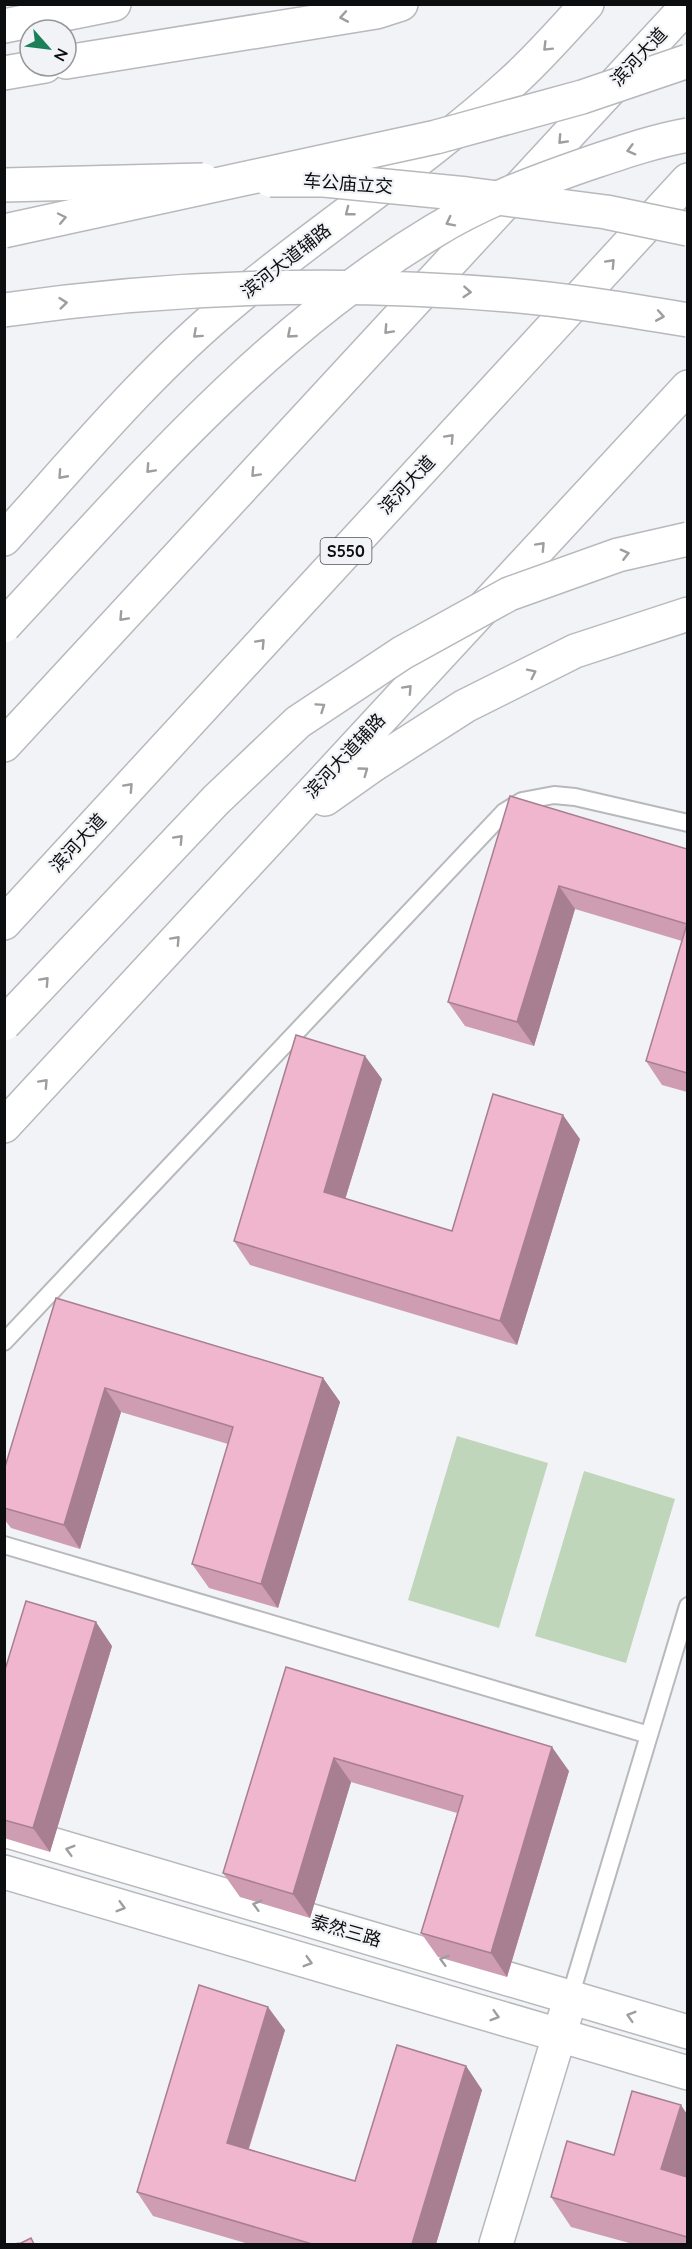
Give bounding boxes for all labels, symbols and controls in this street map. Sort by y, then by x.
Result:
one-way arrow [339,11,348,23]
north arrow [18,18,78,78]
street label: 滨河大道 [606,22,672,91]
one-way arrow [543,40,554,51]
text: N [50,45,73,65]
one-way arrow [559,133,570,144]
one-way arrow [626,143,637,155]
street label: 车公庙立交 [302,169,394,198]
one-way arrow [344,205,355,216]
one-way arrow [56,213,66,226]
one-way arrow [446,215,457,227]
street label: 滨河大道辅路 [236,218,335,303]
one-way arrow [604,260,615,270]
one-way arrow [462,286,471,299]
one-way arrow [58,297,67,310]
one-way arrow [656,309,665,321]
one-way arrow [384,323,395,334]
one-way arrow [287,326,298,337]
one-way arrow [193,327,203,338]
one-way arrow [443,434,454,445]
street label: 滨河大道 [374,450,440,519]
one-way arrow [147,461,158,472]
one-way arrow [251,467,262,477]
one-way arrow [58,468,69,479]
road number: S550 [320,538,372,564]
one-way arrow [534,542,545,552]
one-way arrow [619,548,629,561]
one-way arrow [119,610,130,620]
one-way arrow [254,640,265,651]
one-way arrow [525,668,536,680]
one-way arrow [401,685,412,695]
one-way arrow [314,703,325,714]
street label: 滨河大道辅路 [299,708,390,803]
one-way arrow [357,768,368,779]
one-way arrow [122,783,133,794]
street label: 滨河大道 [45,808,111,877]
one-way arrow [171,836,182,847]
one-way arrow [169,936,180,946]
one-way arrow [37,978,48,989]
one-way arrow [37,1079,48,1090]
one-way arrow [65,1845,76,1857]
one-way arrow [115,1900,126,1912]
one-way arrow [252,1900,263,1912]
street label: 泰然三路 [308,1910,384,1951]
one-way arrow [303,1954,313,1967]
one-way arrow [440,1955,450,1967]
one-way arrow [489,2009,500,2021]
one-way arrow [626,2011,637,2023]

